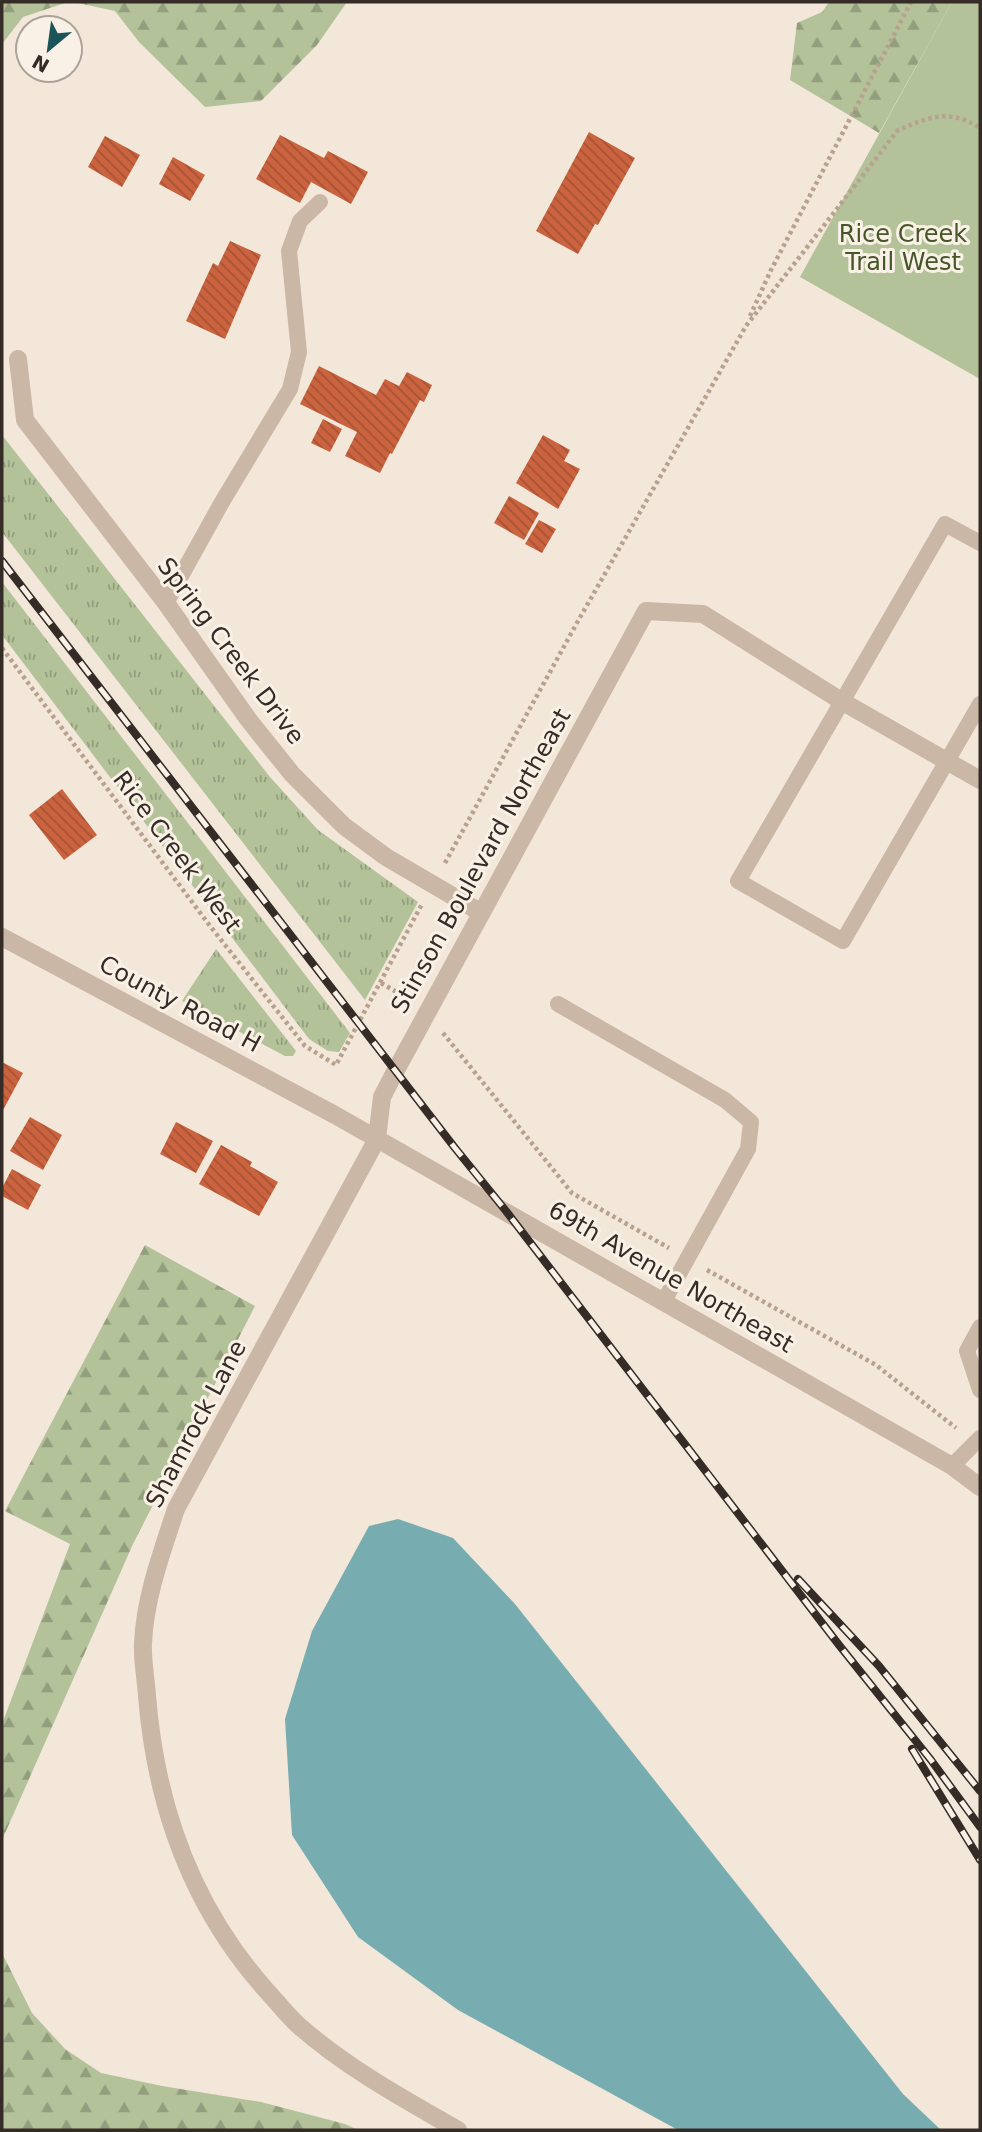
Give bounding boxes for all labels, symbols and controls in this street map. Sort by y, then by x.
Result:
north arrow [14,14,84,84]
text: N [28,50,53,77]
park label: Rice Creek Trail West [839,220,967,276]
street label: Spring Creek Drive [152,552,310,750]
street label: Stinson Boulevard Northeast [385,704,577,1018]
street label: Rice Creek West [107,766,247,938]
street label: County Road H [94,950,266,1058]
street label: 69th Avenue Northeast [544,1195,798,1359]
street label: Shamrock Lane [140,1336,252,1512]

